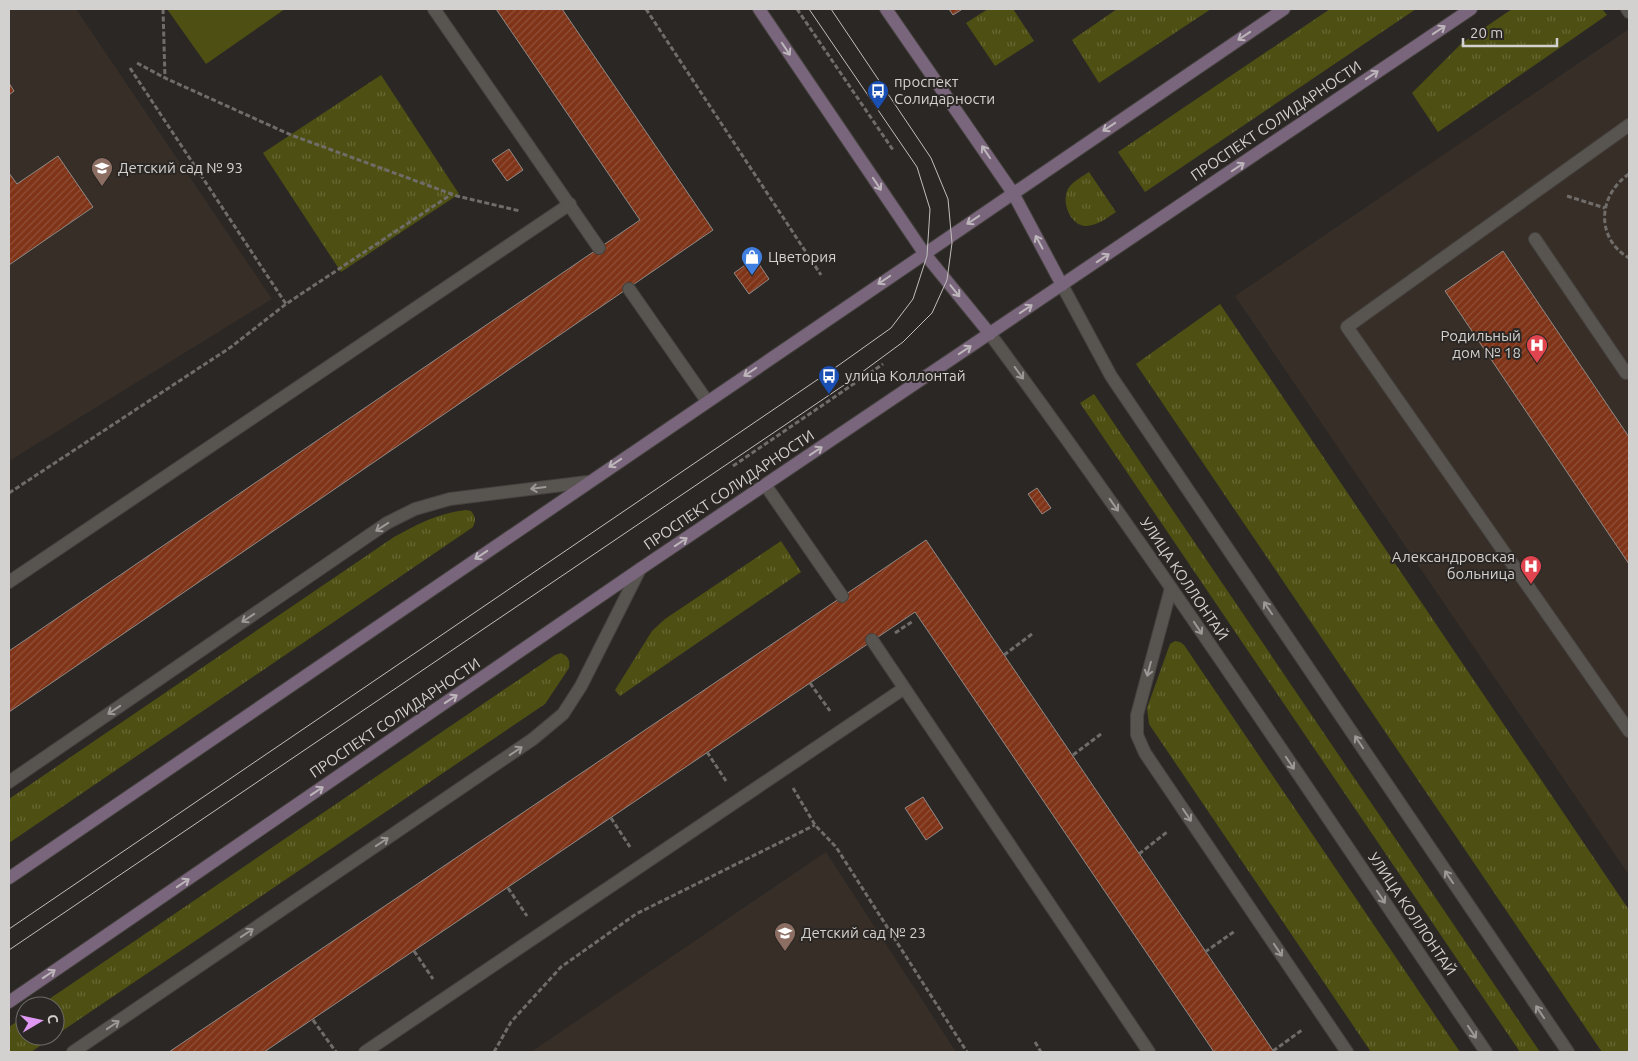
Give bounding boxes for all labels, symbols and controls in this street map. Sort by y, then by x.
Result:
scale bar [1463,15,1557,47]
text: 20 m [1470,24,1503,41]
one-way arrow [1431,25,1445,35]
one-way arrow [1237,31,1251,41]
one-way arrow [781,42,791,56]
street label: ПРОСПЕКТ СОЛИДАРНОСТИ [1187,57,1364,184]
one-way arrow [1365,70,1379,81]
place label: проспект Солидарности [894,73,995,107]
bus stop icon: проспект Солидарности [866,79,890,110]
one-way arrow [1102,122,1116,132]
one-way arrow [981,146,991,160]
school or university icon: Детский сад № 93 [90,156,114,187]
place label: Детский сад № 93 [118,159,243,176]
one-way arrow [1230,162,1244,172]
one-way arrow [872,176,882,190]
one-way arrow [966,215,980,225]
one-way arrow [1034,235,1044,250]
shop icon: Цветория [740,245,764,276]
place label: Цветория [768,248,836,265]
one-way arrow [1096,253,1110,263]
one-way arrow [877,275,891,285]
one-way arrow [950,284,961,297]
one-way arrow [1019,304,1033,314]
place label: Родильный дом № 18 [1440,327,1521,361]
hospital icon: Родильный дом № 18 [1525,333,1549,364]
one-way arrow [958,345,972,356]
bus stop icon: улица Коллонтай [817,364,841,395]
one-way arrow [1014,366,1025,379]
one-way arrow [743,367,757,377]
place label: улица Коллонтай [845,367,966,384]
street label: ПРОСПЕКТ СОЛИДАРНОСТИ [640,426,817,553]
one-way arrow [809,446,823,456]
one-way arrow [609,458,623,468]
one-way arrow [531,483,547,493]
one-way arrow [1109,498,1119,512]
street label: УЛИЦА КОЛЛОНТАЙ [1137,514,1232,643]
one-way arrow [376,522,390,532]
one-way arrow [674,537,688,547]
place label: Александровская больница [1392,548,1515,582]
one-way arrow [474,550,488,560]
hospital icon: Александровская больница [1519,554,1543,585]
one-way arrow [1263,601,1273,615]
one-way arrow [241,613,255,623]
one-way arrow [1193,621,1203,635]
street label: ПРОСПЕКТ СОЛИДАРНОСТИ [306,654,483,781]
one-way arrow [1144,660,1153,676]
one-way arrow [444,694,458,704]
one-way arrow [107,705,121,715]
one-way arrow [1353,736,1363,750]
one-way arrow [509,746,523,756]
one-way arrow [1285,756,1295,770]
one-way arrow [310,786,324,796]
one-way arrow [1182,808,1192,822]
one-way arrow [375,837,389,847]
street label: УЛИЦА КОЛЛОНТАЙ [1365,849,1460,978]
one-way arrow [1444,870,1455,884]
one-way arrow [176,878,190,888]
one-way arrow [1376,890,1386,904]
school or university icon: Детский сад № 23 [773,921,797,952]
place label: Детский сад № 23 [801,924,926,941]
one-way arrow [240,928,254,938]
one-way arrow [1273,943,1283,957]
one-way arrow [42,969,56,980]
north arrow [15,996,65,1046]
one-way arrow [1535,1005,1546,1019]
text: С [44,1013,61,1025]
one-way arrow [106,1020,120,1030]
one-way arrow [1467,1024,1477,1038]

